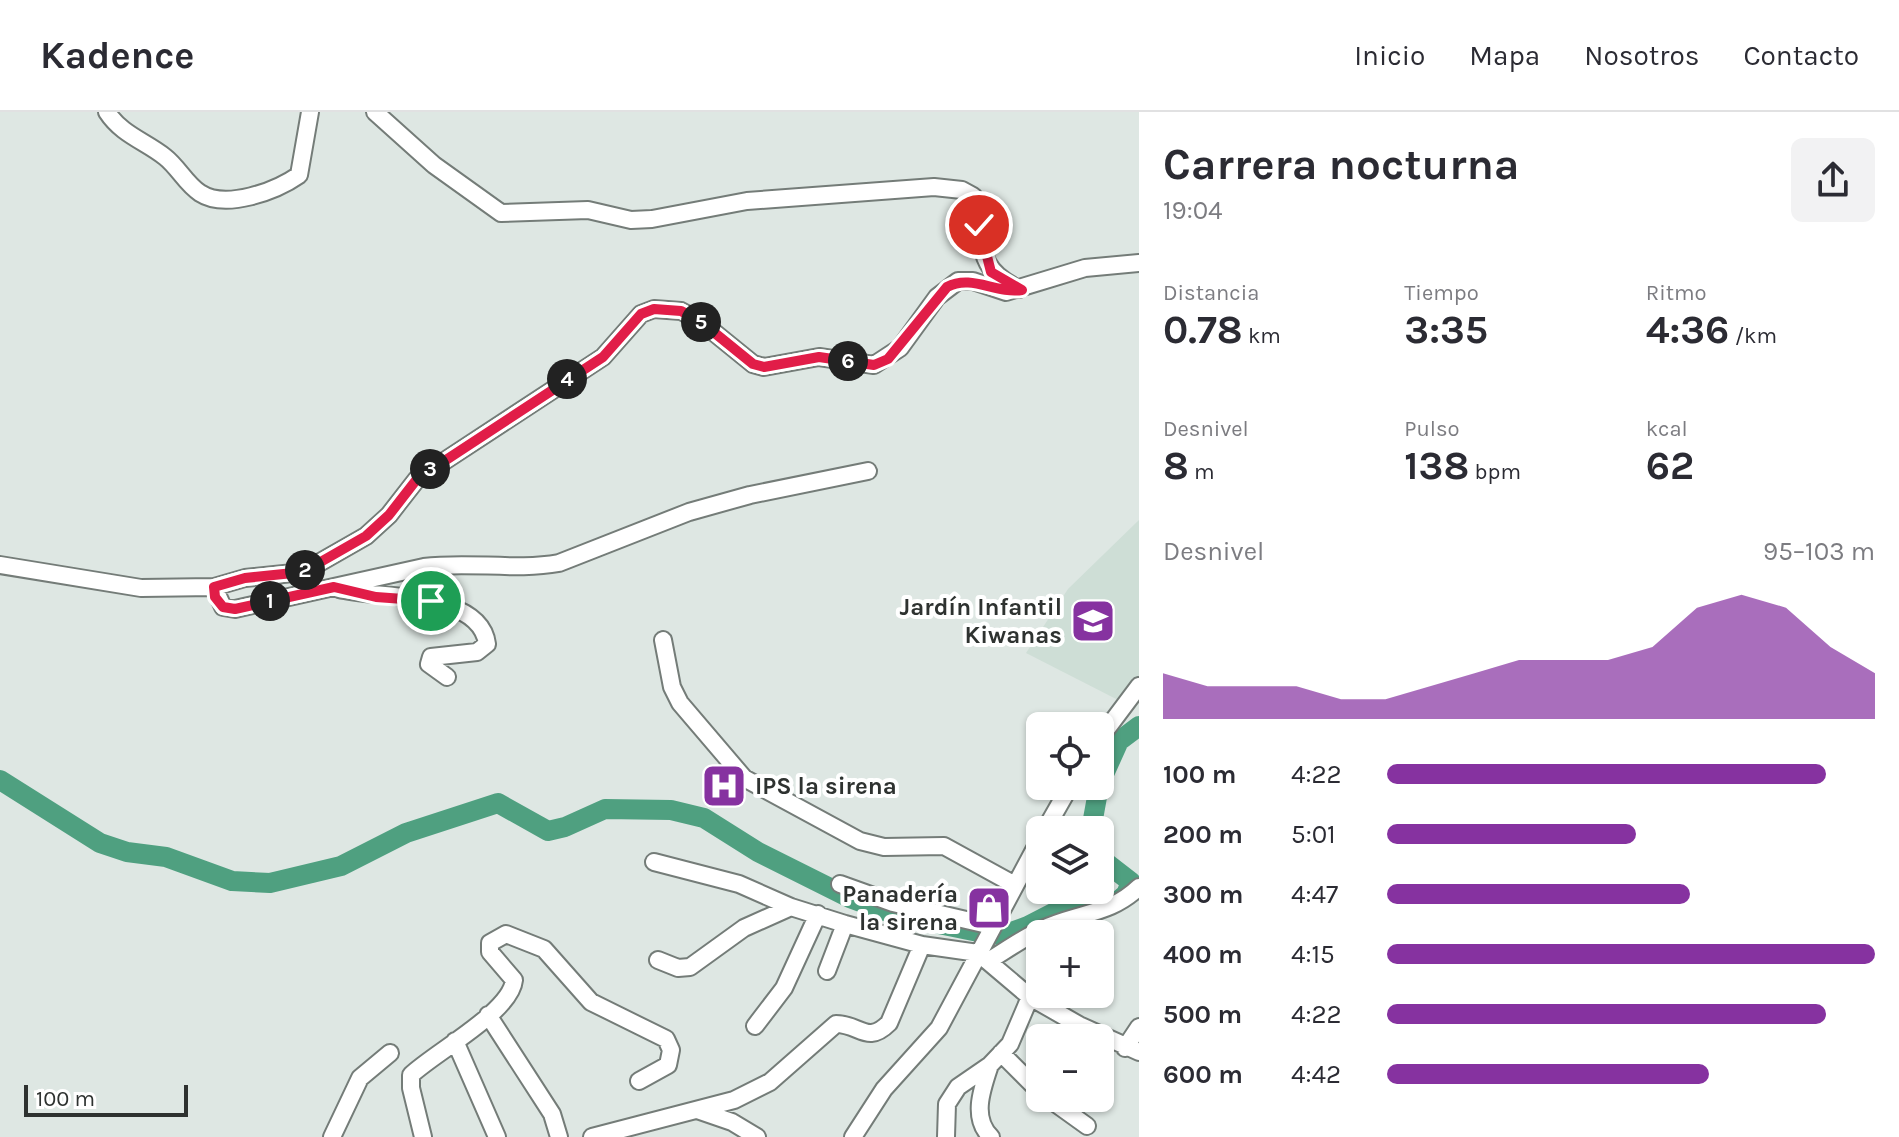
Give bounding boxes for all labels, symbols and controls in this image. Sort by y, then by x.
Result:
text: Kadence [40,33,195,78]
text: Inicio [1354,39,1425,72]
text: Mapa [1469,39,1540,72]
text: Nosotros [1584,39,1699,72]
text: Contacto [1743,39,1859,72]
button: share [1791,138,1875,222]
text: Carrera nocturna [1163,139,1520,190]
pin [945,191,1013,259]
text: 19:04 [1163,195,1223,226]
icon: check [957,203,1001,247]
text: Distancia [1163,280,1259,306]
text: Tiempo [1404,280,1479,306]
text: Ritmo [1646,280,1707,306]
pin: 5 [681,302,721,342]
text: 0.78 [1163,306,1243,353]
text: 3:35 [1404,306,1488,353]
text: 4:36 [1646,306,1729,353]
text: 5 [695,309,707,335]
text: km [1243,323,1281,349]
text: /km [1729,323,1777,349]
pin: 6 [828,341,868,381]
text: 6 [841,348,855,374]
pin: 4 [547,359,587,399]
text: 4 [560,366,574,392]
text: Desnivel [1163,416,1249,442]
text: Pulso [1404,416,1460,442]
text: kcal [1646,416,1688,442]
text: 8 [1163,442,1189,489]
text: 138 [1404,442,1469,489]
text: 62 [1646,442,1694,489]
pin: 3 [410,449,450,489]
text: 3 [423,456,437,482]
text: m [1189,459,1215,485]
text: bpm [1469,459,1521,485]
text: Desnivel [1163,536,1264,567]
text: 95–103 m [1763,536,1875,567]
pin: 2 [285,550,325,590]
text: 2 [298,557,312,583]
pin [397,567,465,635]
icon: arrive [409,579,453,623]
pin: 1 [250,581,290,621]
text: 1 [266,588,274,614]
place label: Jardín Infantil Kiwanas [900,593,1062,649]
school or university icon: Jardín Infantil Kiwanas [1069,597,1117,645]
map controls [1026,712,1114,1112]
button: locate [1026,712,1114,800]
text: 100 m [1163,759,1236,790]
text: 4:22 [1291,759,1342,790]
hospital icon: IPS la sirena [700,762,748,810]
place label: IPS la sirena [755,772,897,800]
button: layers [1026,816,1114,904]
text: 200 m [1163,819,1243,850]
text: 5:01 [1291,819,1336,850]
text: 300 m [1163,879,1243,910]
text: 4:47 [1291,879,1338,910]
place label: Panadería la sirena [842,880,958,936]
shop icon: Panadería la sirena [965,884,1013,932]
button: + [1026,920,1114,1008]
text: 400 m [1163,939,1243,970]
text: 4:15 [1291,939,1335,970]
text: 500 m [1163,999,1242,1030]
text: 4:22 [1291,999,1342,1030]
button: − [1026,1024,1114,1112]
text: 600 m [1163,1059,1243,1090]
text: 4:42 [1291,1059,1341,1090]
scale bar [24,1081,188,1117]
text: 100 m [36,1086,95,1112]

